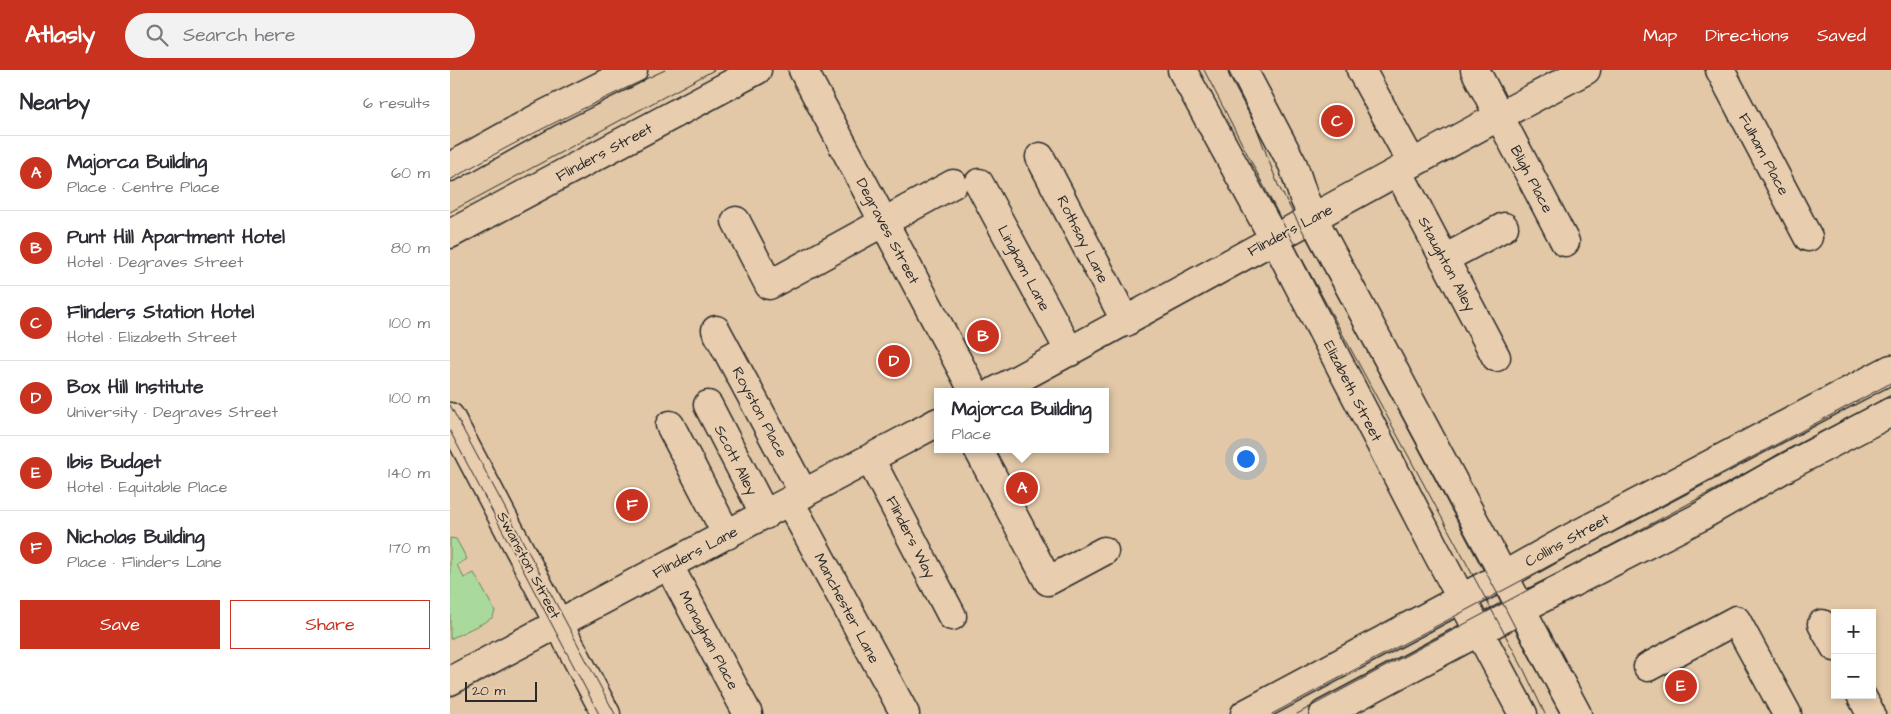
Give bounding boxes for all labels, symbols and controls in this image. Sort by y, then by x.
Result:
search box [125,13,475,58]
text: Atlasly [25,18,95,52]
icon: search [143,21,171,49]
text: Search here [183,22,295,49]
text: Map [1643,23,1677,48]
text: Directions [1705,23,1789,48]
text: Saved [1817,23,1866,48]
text: Nearby [20,88,90,117]
text: 6 results [363,92,430,114]
pin: C [1321,102,1353,140]
street label: Fulham Place [1733,109,1794,199]
street label: Flinders Street [552,118,656,187]
street label: Bligh Place [1504,142,1558,217]
text: Majorca Building [67,149,207,176]
text: A [31,162,41,184]
text: 60 m [391,162,430,184]
street label: Degraves Street [850,175,924,288]
text: Place · Centre Place [67,176,220,198]
street label: Rothsay Lane [1051,192,1114,287]
street label: Flinders Lane [1244,199,1337,262]
street label: Staughton Alley [1412,213,1480,316]
street label: Lingham Lane [991,222,1055,315]
text: Punt Hill Apartment Hotel [67,224,285,251]
text: B [30,237,42,259]
text: 80 m [391,237,430,259]
text: Hotel · Degraves Street [67,251,243,273]
text: Flinders Station Hotel [67,299,254,326]
text: C [30,312,42,334]
text: 100 m [389,312,430,334]
pin: B [967,317,999,355]
text: Hotel · Elizabeth Street [67,326,237,348]
street label: Elizabeth Street [1318,337,1387,445]
pin: D [878,342,910,380]
street label: Royston Place [726,363,792,462]
text: Box Hill Institute [67,374,203,401]
text: D [31,387,41,409]
text: 100 m [389,387,430,409]
popup [934,388,1109,453]
text: Majorca Building [951,396,1092,423]
text: University · Degraves Street [67,401,278,423]
street label: Scott Alley [708,421,762,499]
text: Place [951,423,991,445]
your location [1233,446,1259,472]
text: Ibis Budget [67,449,161,476]
text: E [31,462,41,484]
text: 140 m [388,462,430,484]
pin: A [1006,469,1038,507]
text: Hotel · Equitable Place [67,476,227,498]
pin: F [616,486,648,524]
street label: Flinders Way [880,492,940,583]
street label: Swanston Street [491,508,566,623]
street label: Collins Street [1521,509,1613,572]
street label: Flinders Lane [649,521,742,584]
text: Nicholas Building [67,524,205,551]
text: F [30,537,42,559]
text: 170 m [389,537,430,559]
street label: Manchester Lane [809,549,885,667]
text: Place · Flinders Lane [67,551,222,573]
street label: Monaghan Place [673,587,744,694]
button: Save [20,600,220,649]
button: Share [230,600,430,649]
map controls [1831,609,1876,699]
button: + [1831,609,1876,654]
button: − [1831,654,1876,699]
pin: E [1665,667,1697,705]
scale bar [465,679,538,702]
text: 20 m [472,681,505,701]

